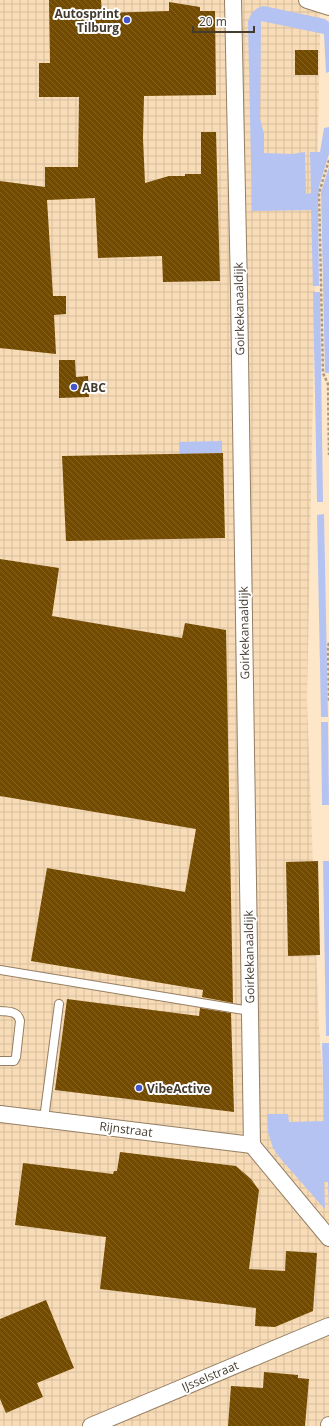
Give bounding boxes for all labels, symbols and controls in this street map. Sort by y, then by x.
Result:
place label: Autosprint Tilburg [54,5,119,36]
scale bar [193,8,254,34]
text: 20 m [199,13,227,30]
marker: Autosprint Tilburg [122,15,132,25]
street label: Goirkekanaaldijk [230,262,248,356]
place label: ABC [82,379,106,396]
marker: ABC [69,382,79,392]
street label: Goirkekanaaldijk [235,586,253,680]
street label: Goirkekanaaldijk [240,910,258,1004]
place label: VibeActive [147,1080,210,1097]
marker: VibeActive [134,1083,144,1093]
street label: Rijnstraat [98,1117,154,1141]
street label: IJsselstraat [179,1356,241,1396]

